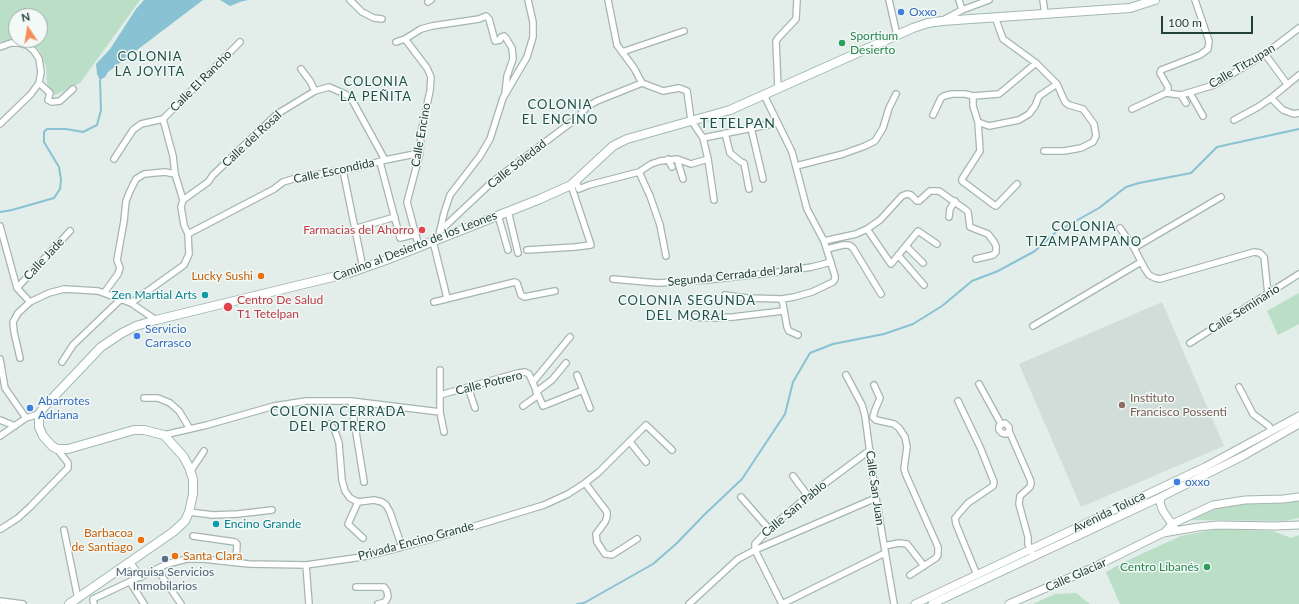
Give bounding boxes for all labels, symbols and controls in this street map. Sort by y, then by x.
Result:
place label: Oxxo [909,5,937,19]
marker: Oxxo [896,7,906,17]
north arrow [8,8,48,48]
scale bar [1163,8,1255,34]
text: N [20,10,31,24]
text: 100 m [1168,15,1202,30]
place label: Sportium Desierto [850,29,898,57]
marker: Sportium Desierto [837,38,847,48]
street label: Calle Titzupan [1206,41,1278,91]
street label: Calle El Rancho [167,47,235,115]
district label: COLONIA LA JOYITA [115,49,185,80]
district label: COLONIA LA PEÑITA [340,74,412,105]
district label: COLONIA EL ENCINO [522,97,598,128]
street label: Calle Encino [408,102,434,168]
street label: Calle del Rosal [219,108,285,170]
district label: TETELPAN [700,115,776,131]
street label: Calle Soledad [485,137,549,191]
street label: Calle Escondida [292,155,376,187]
street label: Camino al Desierto de los Leones [331,208,499,284]
district label: COLONIA TIZAMPAMPANO [1026,219,1142,250]
place label: Farmacias del Ahorro [303,223,414,237]
marker: Farmacias del Ahorro [417,225,427,235]
street label: Calle Jade [21,235,67,283]
street label: Segunda Cerrada del Jaral [667,261,803,289]
place label: Lucky Sushi [192,269,253,283]
marker: Lucky Sushi [256,271,266,281]
street label: Calle Seminario [1206,281,1282,337]
place label: Zen Martial Arts [111,288,197,302]
marker: Zen Martial Arts [200,290,210,300]
place label: Centro De Salud T1 Tetelpan [237,293,323,321]
district label: COLONIA SEGUNDA DEL MORAL [618,293,756,324]
marker: Centro De Salud T1 Tetelpan [222,301,234,313]
place label: Servicio Carrasco [145,322,191,350]
marker: Servicio Carrasco [132,331,142,341]
street label: Calle Potrero [454,368,524,398]
place label: Instituto Francisco Possenti [1130,391,1227,419]
place label: Abarrotes Adriana [38,394,90,422]
marker: Instituto Francisco Possenti [1117,400,1127,410]
marker: Abarrotes Adriana [25,403,35,413]
district label: COLONIA CERRADA DEL POTRERO [270,404,406,435]
street label: Calle San Juan [863,450,887,526]
place label: oxxo [1185,475,1210,489]
marker: oxxo [1172,477,1182,487]
street label: Calle San Pablo [759,478,829,540]
street label: Avenida Toluca [1070,488,1148,536]
place label: Encino Grande [224,517,301,531]
marker: Encino Grande [211,519,221,529]
street label: Privada Encino Grande [356,519,476,563]
place label: Barbacoa de Santiago [72,526,133,554]
marker: Barbacoa de Santiago [136,535,146,545]
place label: Santa Clara [183,549,242,563]
marker: Santa Clara [170,551,180,561]
marker: Marquisa Servicios Inmobilarios [160,554,170,564]
street label: Calle Glaciar [1043,555,1109,595]
place label: Centro Libanés [1120,560,1199,574]
marker: Centro Libanés [1202,562,1212,572]
place label: Marquisa Servicios Inmobilarios [116,565,214,593]

